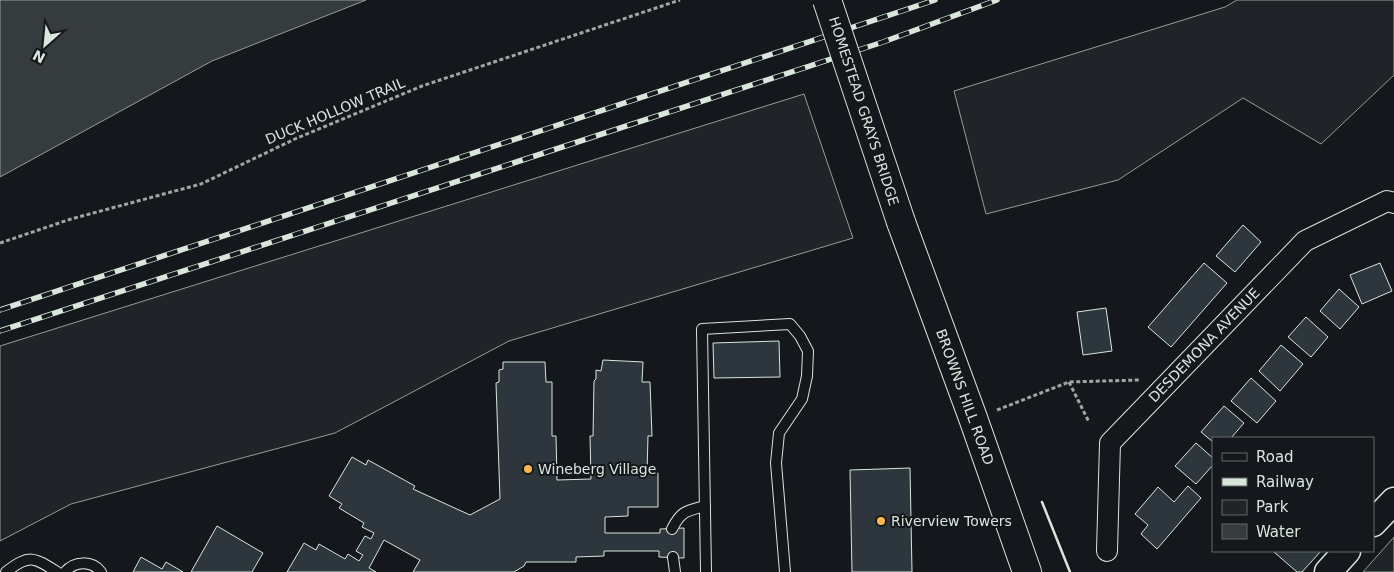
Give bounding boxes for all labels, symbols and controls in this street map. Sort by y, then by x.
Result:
street label: HOMESTEAD GRAYS BRIDGE [826,14,902,208]
north arrow [20,20,70,70]
text: N [30,47,48,66]
street label: DUCK HOLLOW TRAIL [263,74,407,148]
street label: DESDEMONA AVENUE [1145,285,1263,405]
street label: BROWNS HILL ROAD [933,327,997,467]
legend [1212,437,1374,552]
text: Road [1256,448,1294,466]
place label: Wineberg Village [538,461,656,477]
marker: Wineberg Village [522,463,534,475]
text: Railway [1256,473,1314,491]
text: Park [1256,498,1289,516]
place label: Riverview Towers [891,513,1012,529]
marker: Riverview Towers [875,515,887,527]
text: Water [1256,523,1301,541]

